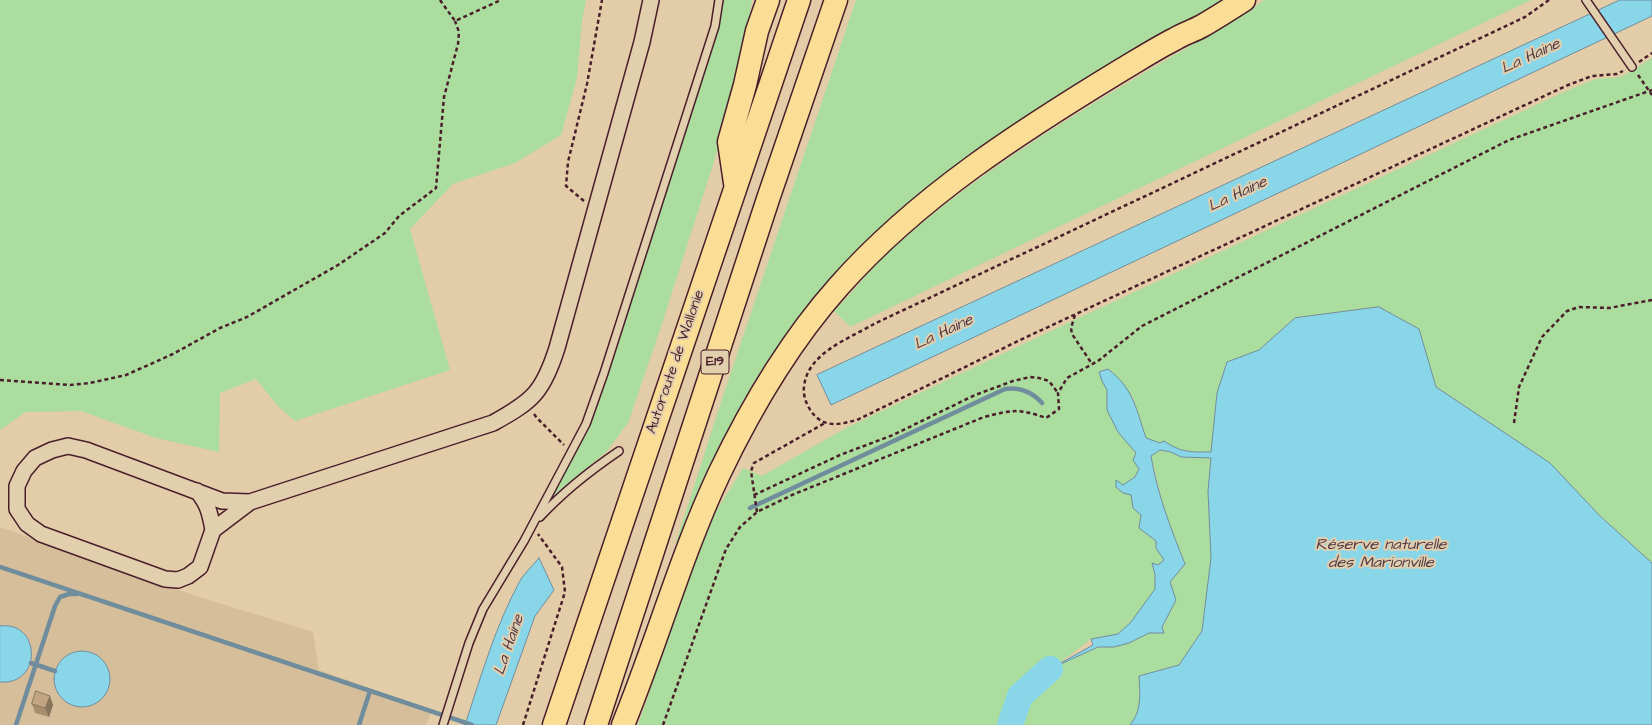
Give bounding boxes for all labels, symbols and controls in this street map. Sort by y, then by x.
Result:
water label: La Haine [1499,35,1563,79]
water label: La Haine [1206,173,1270,217]
street label: Autoroute de Wallonie [643,288,709,436]
water label: La Haine [912,311,976,355]
road number: E19 [701,350,729,374]
water label: Réserve naturelle des Marionville [1316,536,1446,574]
water label: La Haine [491,612,529,678]

